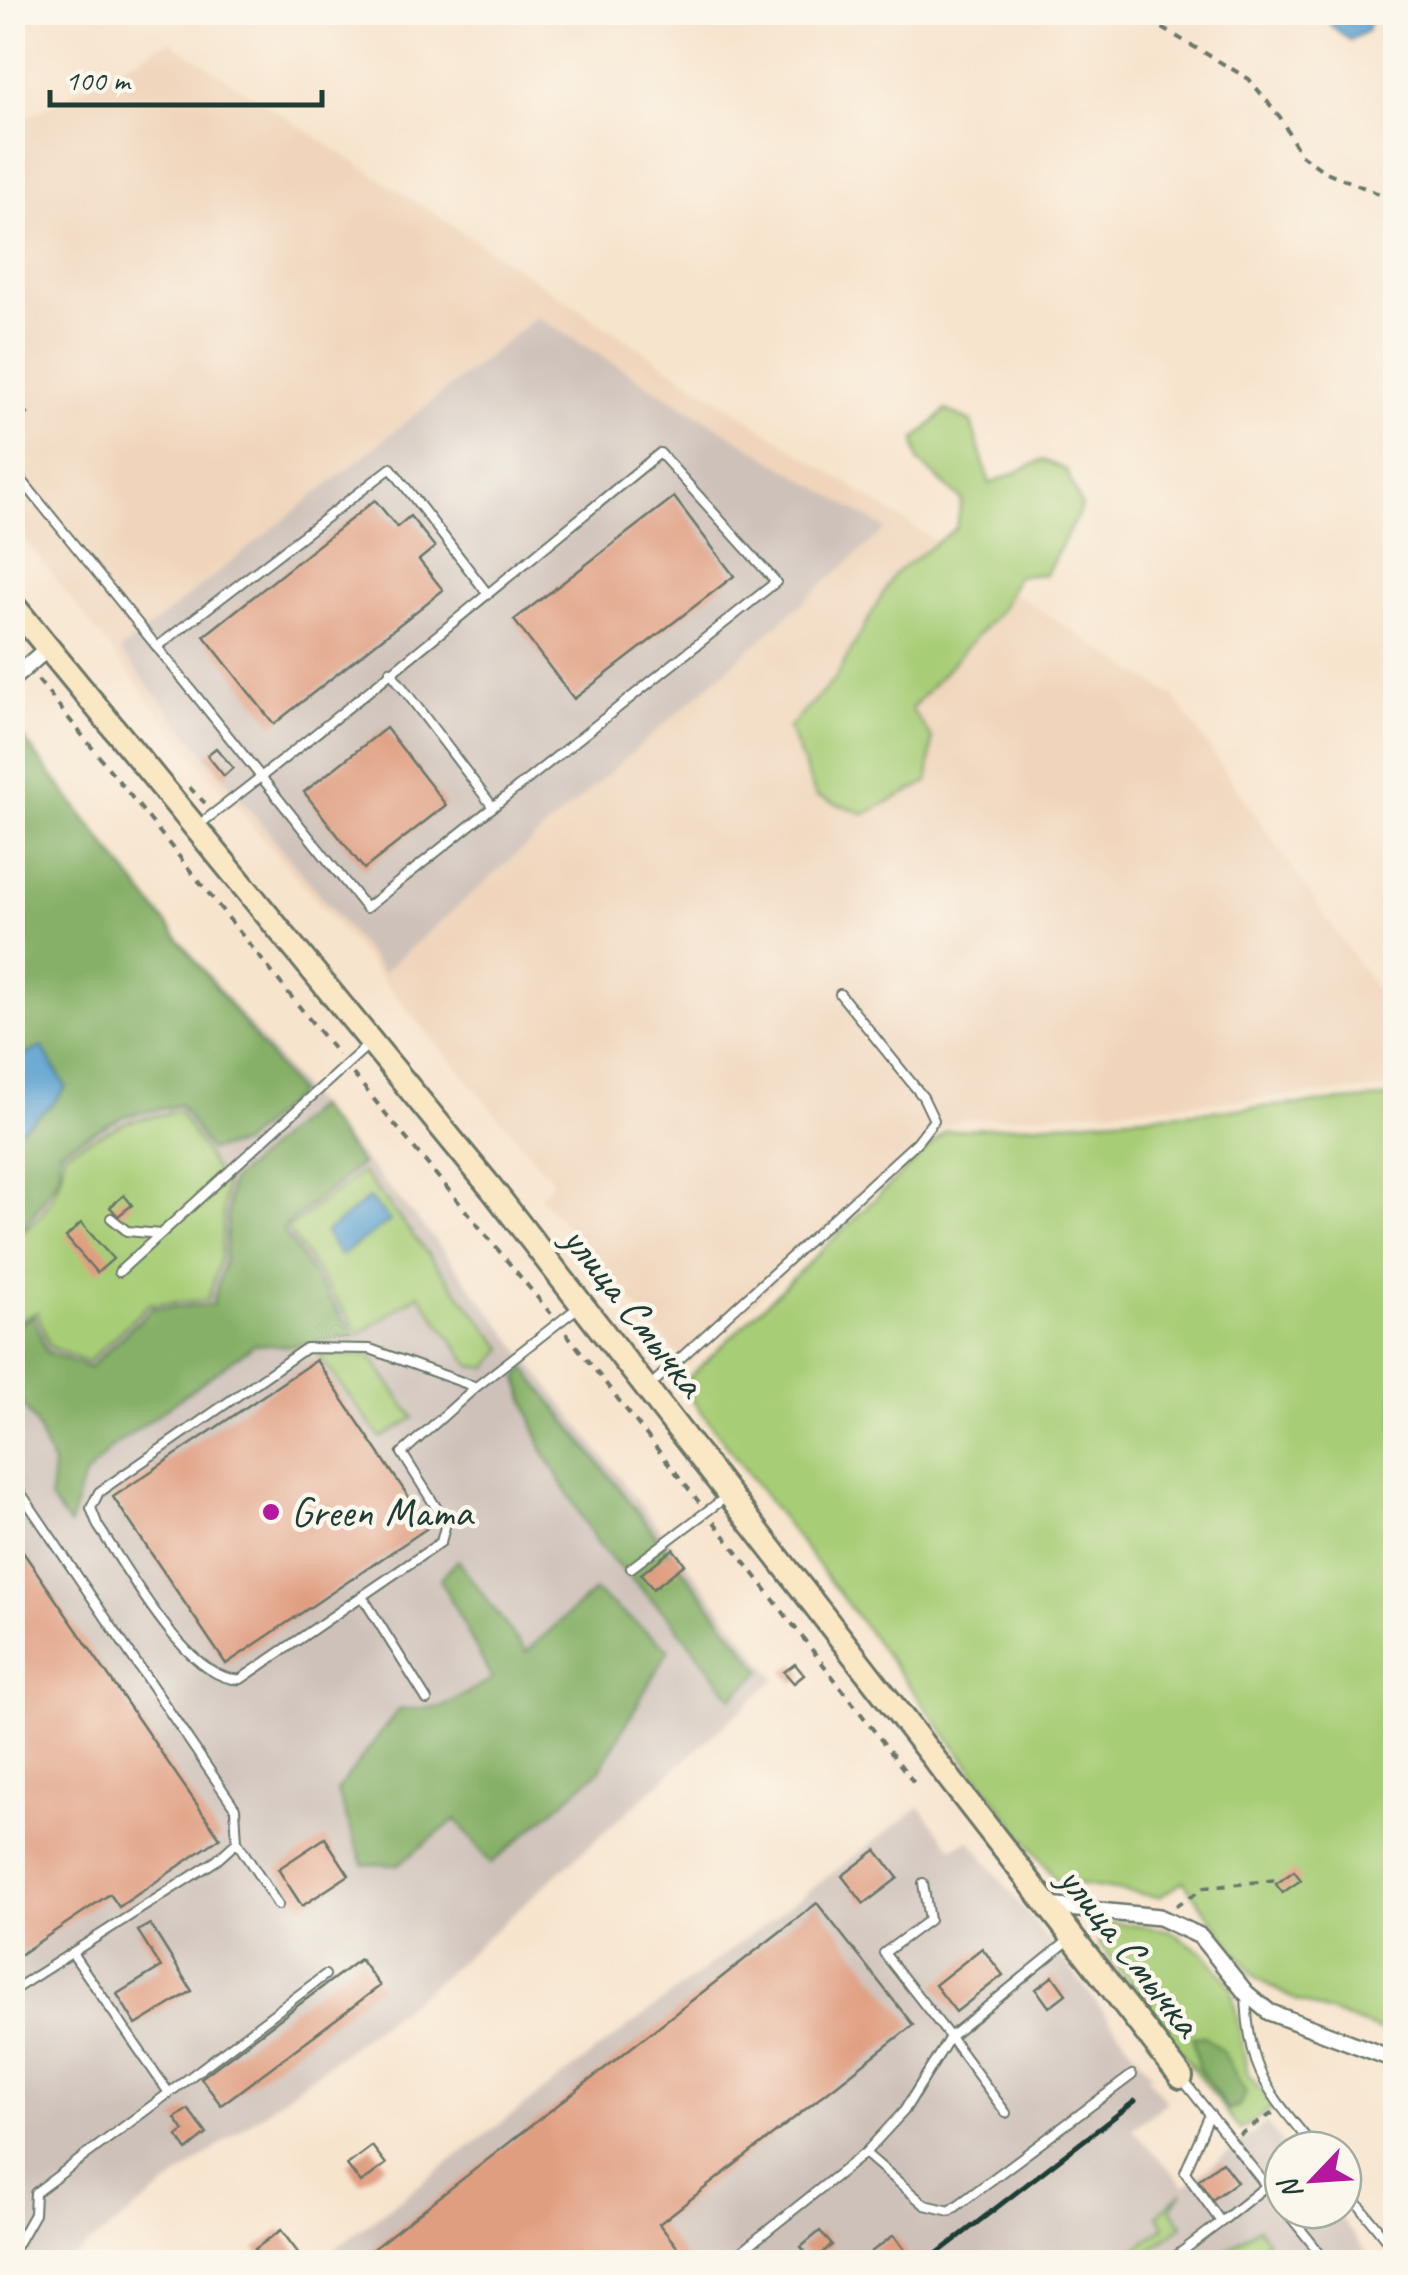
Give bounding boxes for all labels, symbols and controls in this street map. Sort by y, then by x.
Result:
scale bar [50,45,322,107]
text: 100 m [65,61,132,99]
street label: улица Смычка [549,1212,719,1409]
place label: Green Mama [291,1486,475,1539]
marker: Green Mama [260,1501,282,1523]
street label: улица Смычка [1045,1852,1215,2049]
north arrow [1263,2130,1363,2230]
text: N [1269,2171,1310,2206]

